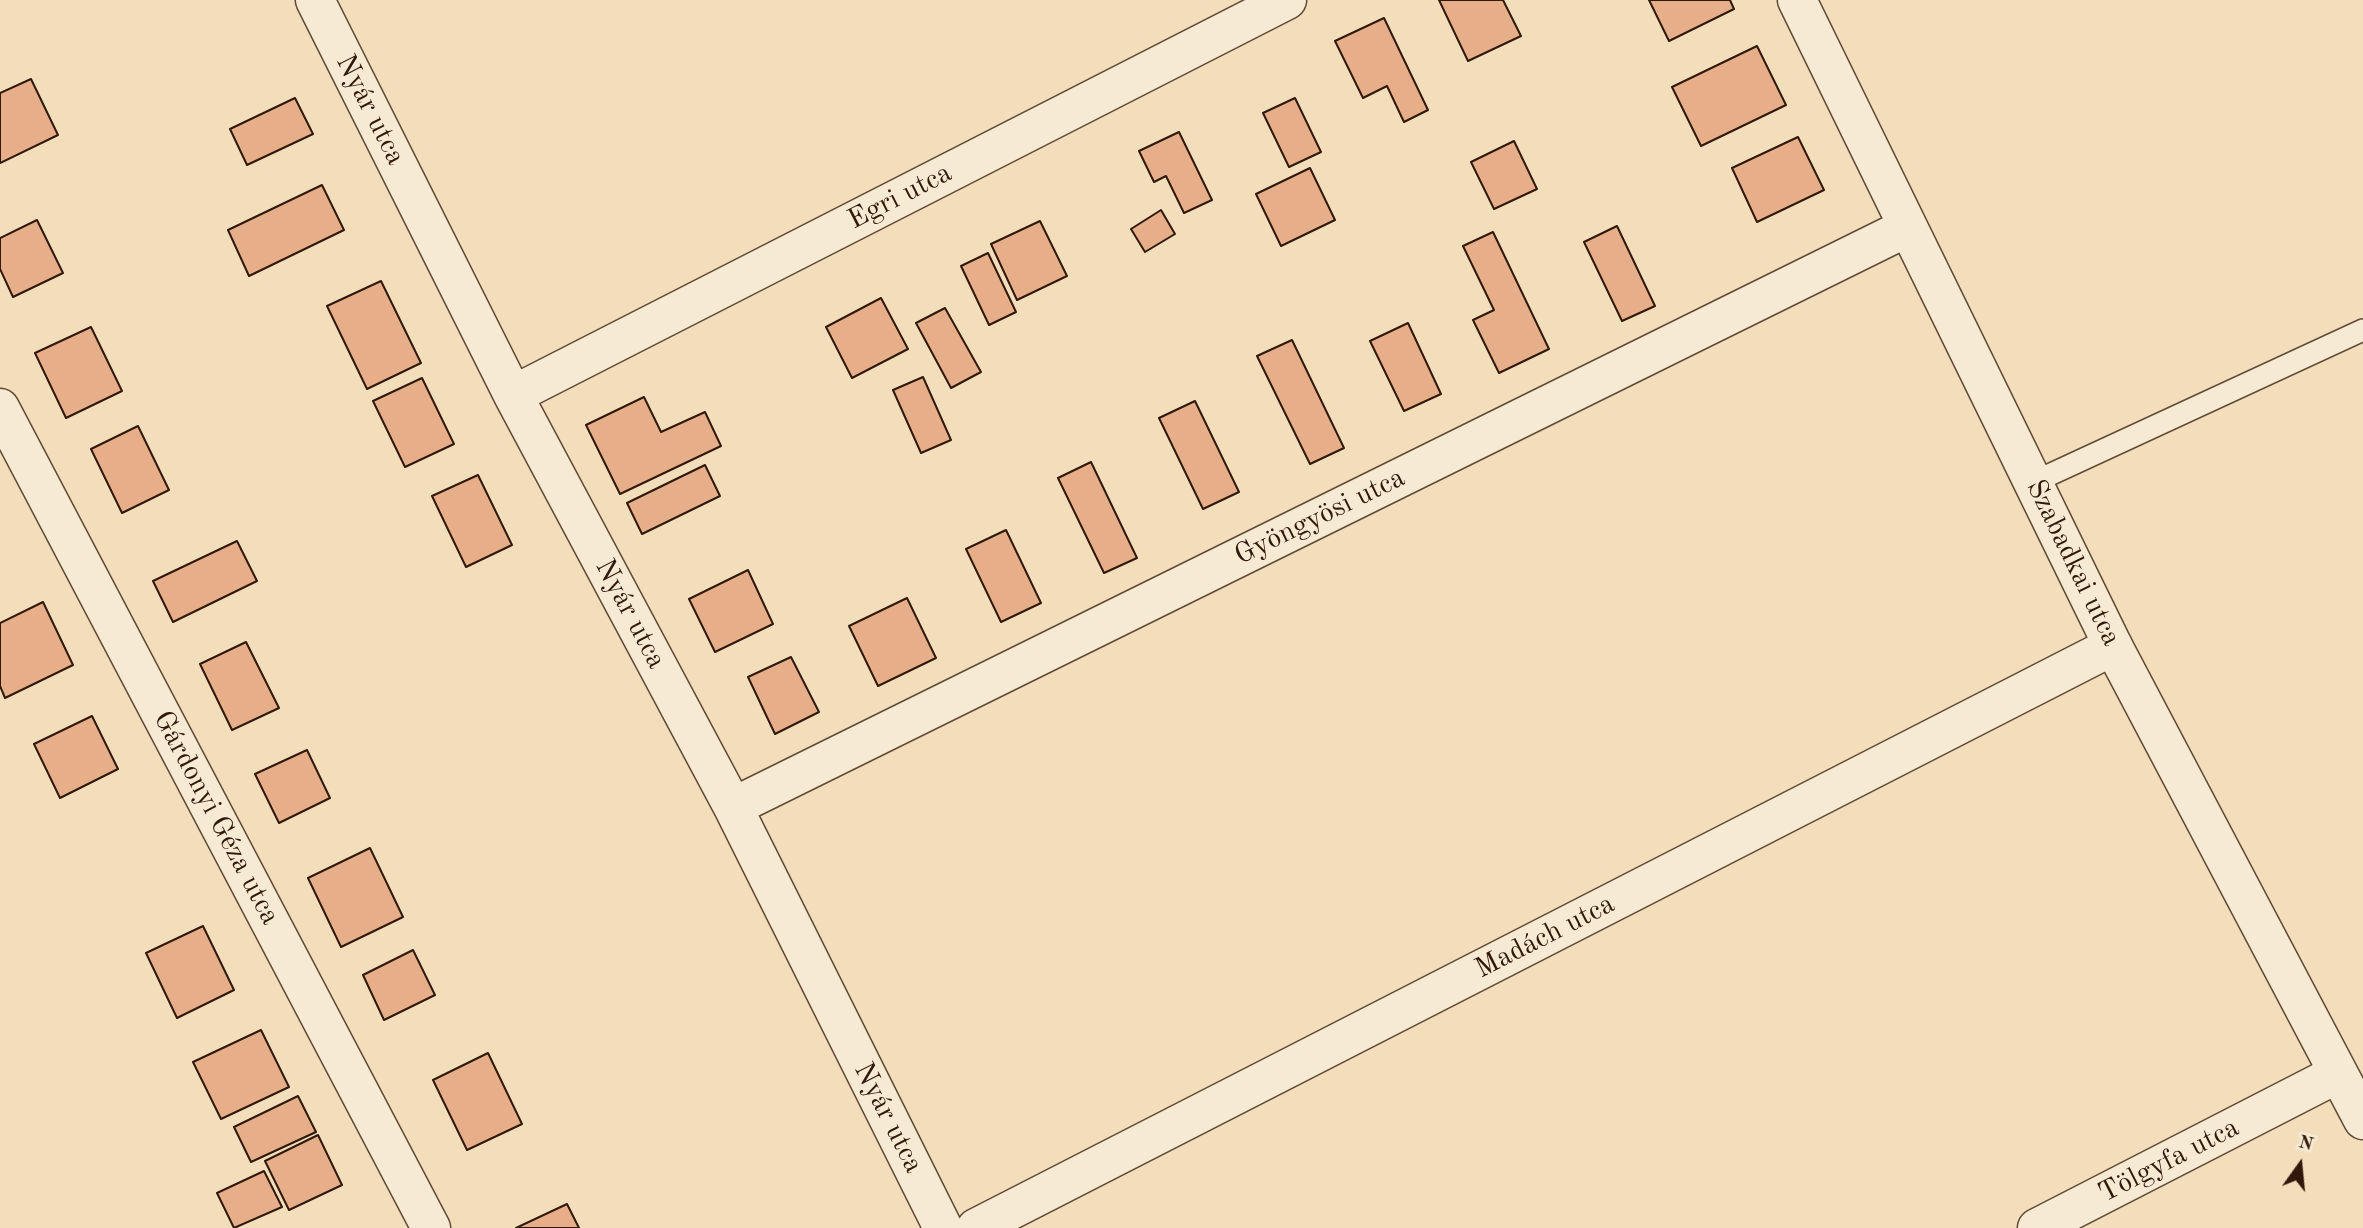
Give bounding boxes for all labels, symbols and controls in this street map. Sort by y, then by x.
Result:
street label: Nyár utca [328,49,412,171]
street label: Egri utca [842,157,958,237]
street label: Gyöngyösi utca [1229,461,1411,573]
street label: Szabadkai utca [2018,474,2128,652]
street label: Nyár utca [587,553,673,675]
street label: Gárdonyi Géza utca [145,705,287,931]
street label: Madách utca [1470,888,1620,986]
street label: Nyár utca [846,1057,930,1179]
street label: Tölgyfa utca [2093,1111,2245,1211]
north arrow [2265,1130,2335,1200]
text: N [2296,1133,2315,1155]

